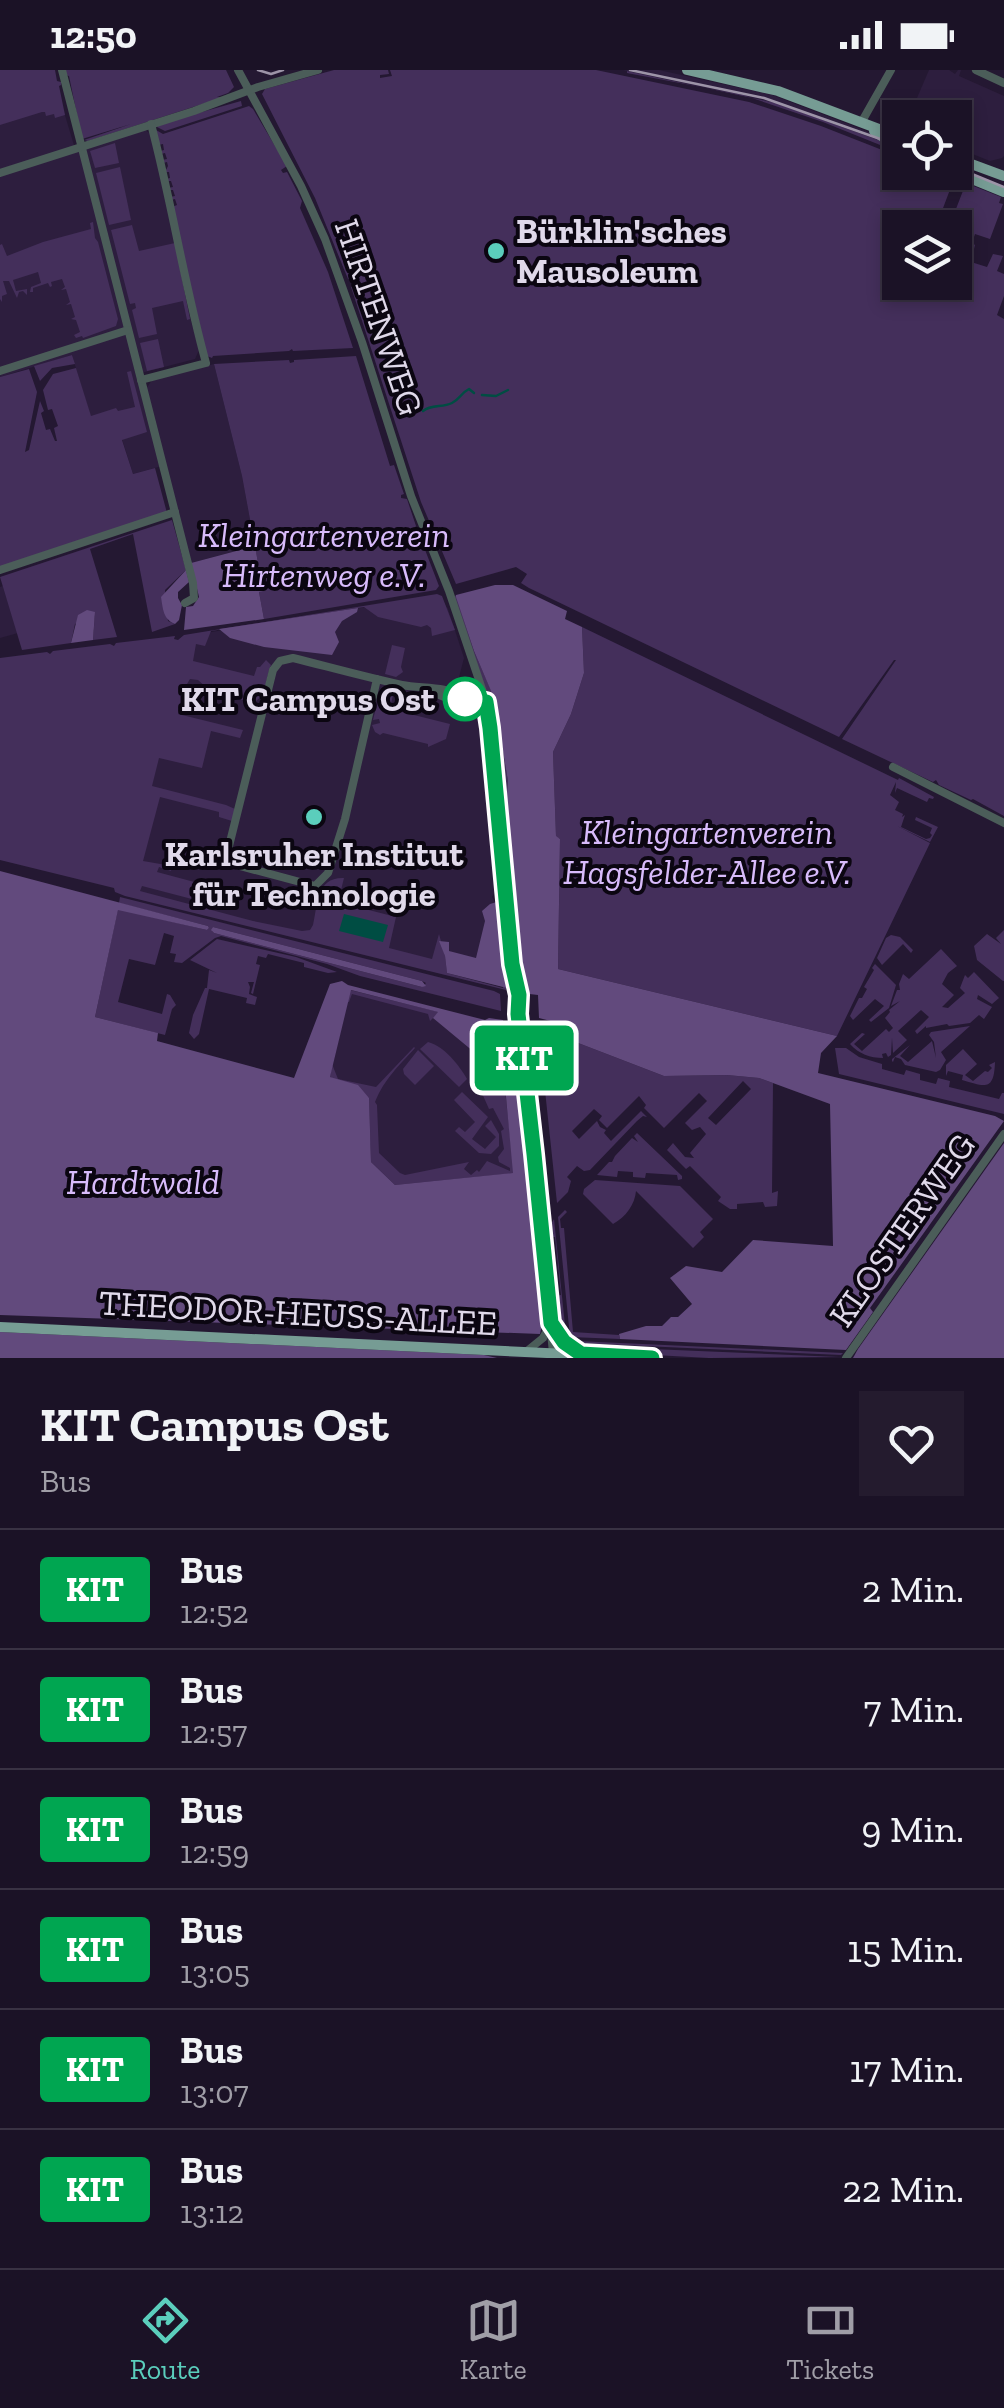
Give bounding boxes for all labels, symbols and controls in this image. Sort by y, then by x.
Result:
text: 12:50 [50,12,137,58]
map controls [882,100,972,300]
button: locate [882,100,972,190]
place label: Bürklin'sches Mausoleum [516,210,727,292]
button: layers [882,210,972,300]
street label: HIRTENWEG [326,213,432,421]
marker: Bürklin'sches Mausoleum [485,240,507,262]
park label: Kleingartenverein Hirtenweg e.V. [198,514,450,596]
place label: KIT Campus Ost [181,678,436,720]
marker: KIT Campus Ost [444,678,486,720]
marker: Karlsruher Institut für Technologie [303,806,325,828]
park label: Kleingartenverein Hagsfelder-Allee e.V. [563,811,851,893]
place label: Karlsruher Institut für Technologie [165,833,464,915]
line badge: KIT [466,1026,582,1090]
text: KIT [495,1037,553,1079]
street label: KLOSTERWEG [820,1125,984,1335]
park label: Hardtwald [66,1161,220,1203]
street label: THEODOR-HEUSS-ALLEE [98,1282,498,1344]
button: heart [859,1391,964,1496]
text: KIT Campus Ost [40,1396,389,1453]
text: Bus [40,1462,91,1500]
text: Bus [180,1547,243,1593]
text: 2 Min. [862,1566,964,1612]
text: KIT [66,1568,124,1610]
text: 12:52 [180,1593,249,1631]
text: Bus [180,1667,243,1713]
text: 7 Min. [864,1686,964,1732]
text: KIT [66,1688,124,1730]
text: 12:57 [180,1713,247,1751]
text: Bus [180,1787,243,1833]
text: 9 Min. [861,1806,964,1852]
text: KIT [66,1808,124,1850]
text: 12:59 [180,1833,249,1871]
text: Bus [180,1907,243,1953]
text: 15 Min. [847,1926,964,1972]
text: KIT [66,1928,124,1970]
text: 13:05 [180,1953,250,1991]
text: Bus [180,2027,243,2073]
text: 17 Min. [850,2046,964,2092]
text: KIT [66,2048,124,2090]
text: 13:07 [180,2073,249,2111]
text: Bus [180,2147,243,2193]
text: 22 Min. [842,2166,964,2212]
text: KIT [66,2168,124,2210]
text: 13:12 [180,2193,244,2231]
tab: Route [130,2293,200,2386]
tab: Karte [460,2293,527,2386]
tab: Tickets [786,2293,874,2386]

